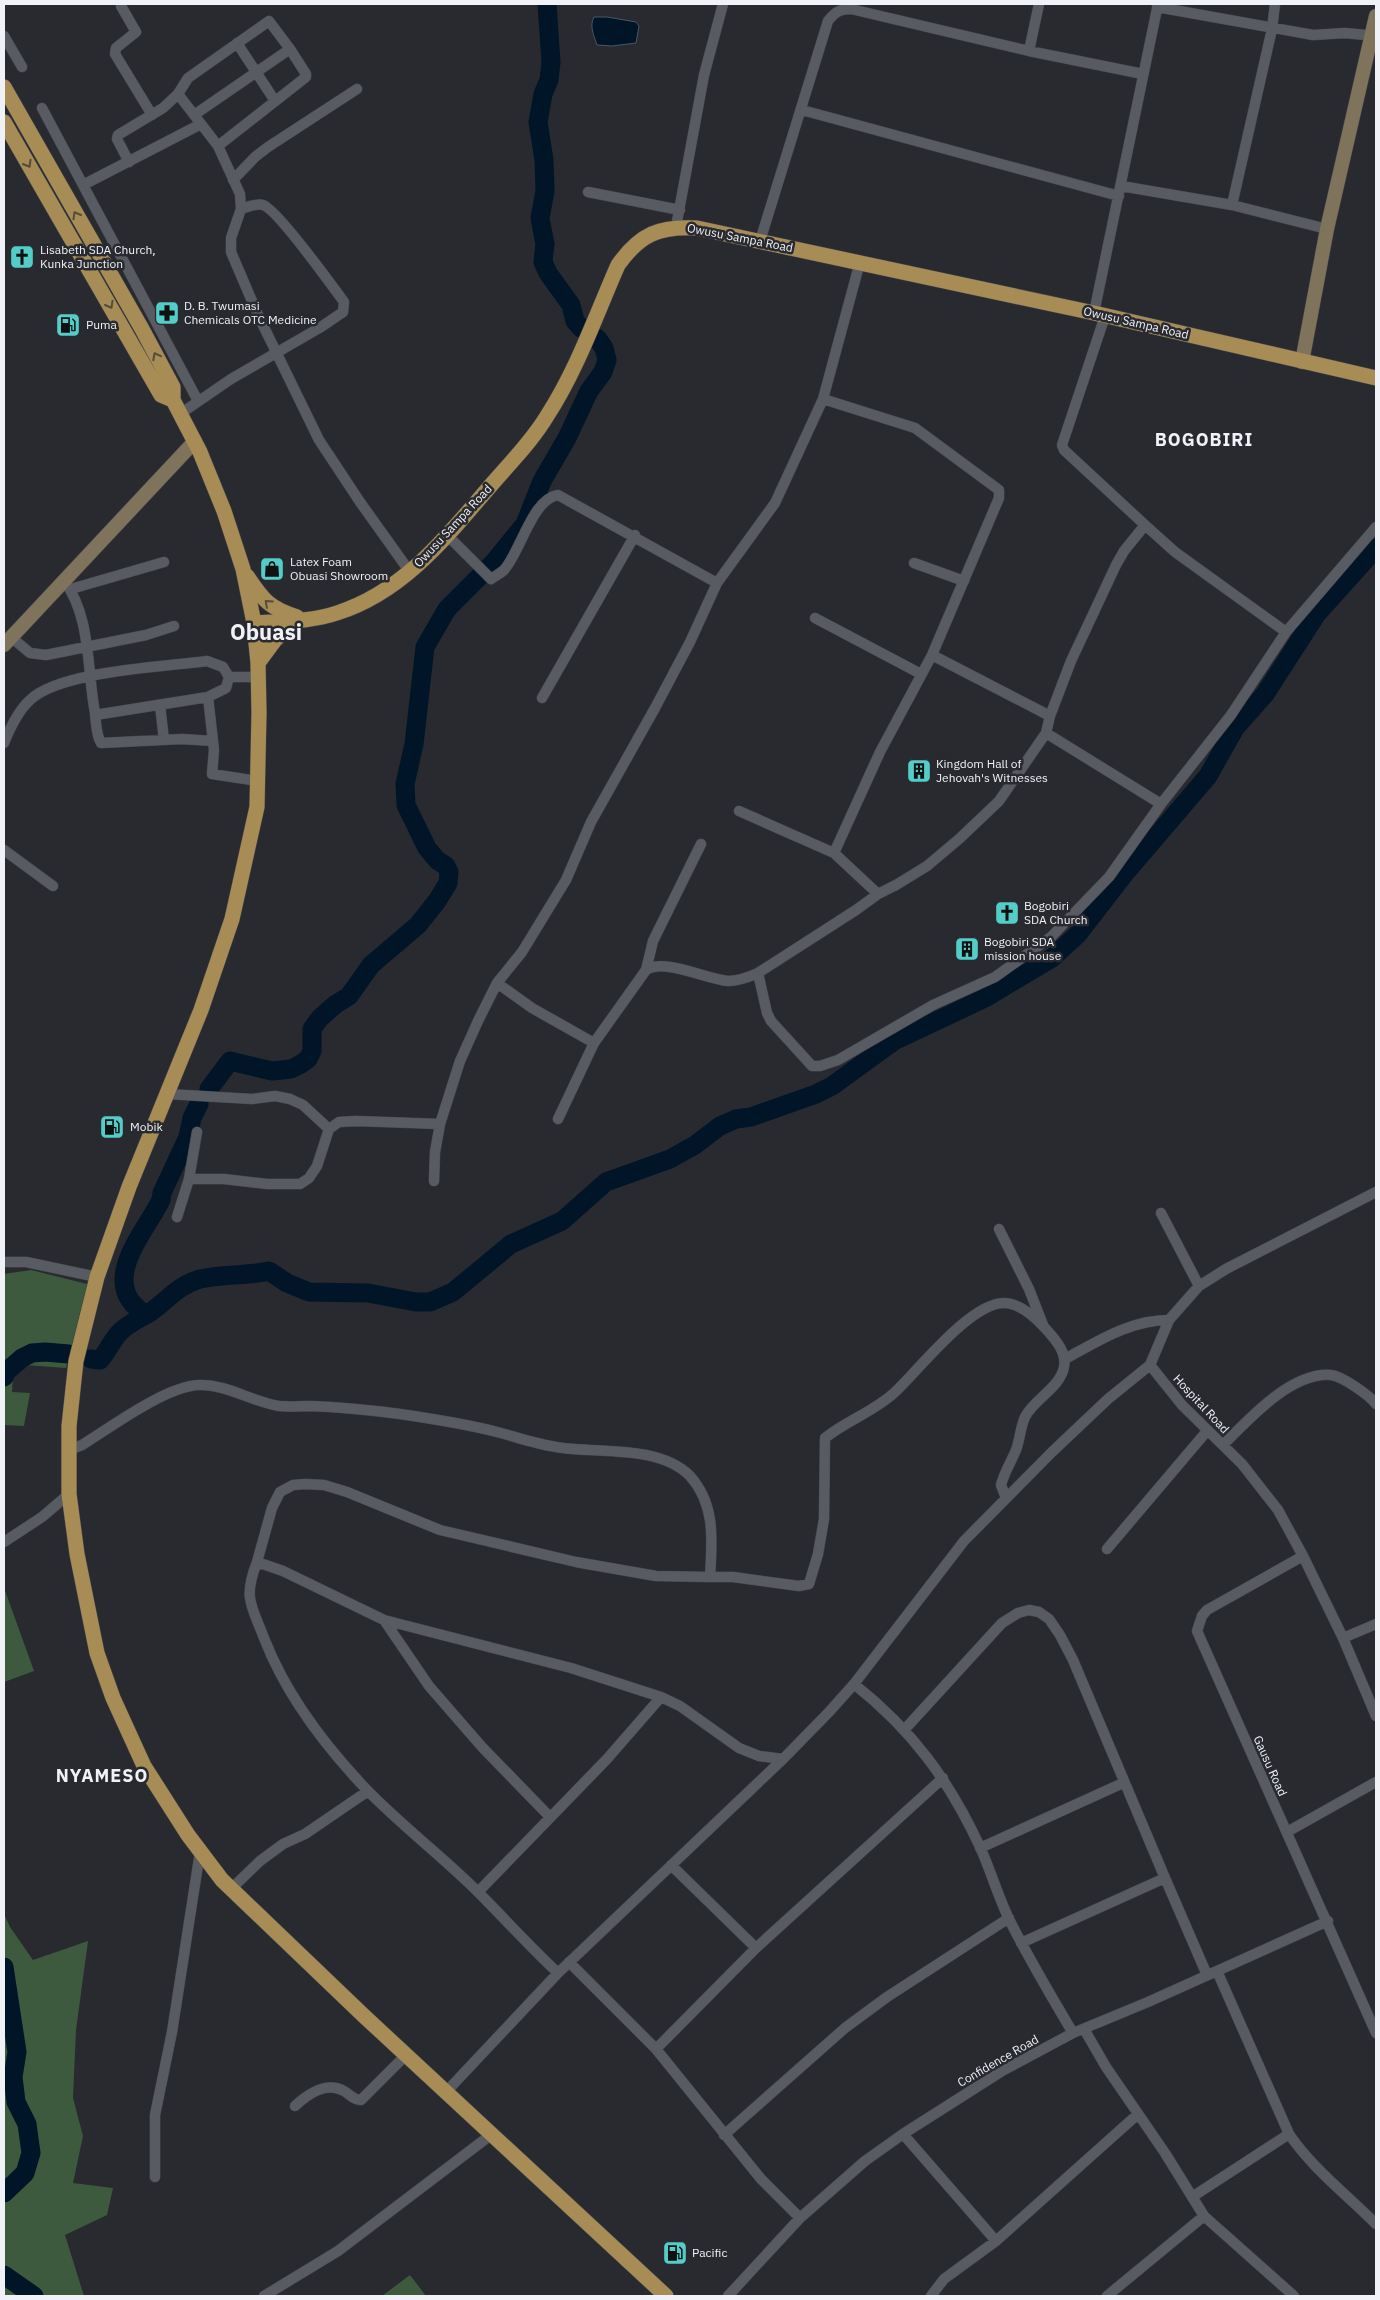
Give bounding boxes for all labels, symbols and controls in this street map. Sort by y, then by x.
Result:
one-way arrow [22,158,32,167]
one-way arrow [73,211,83,220]
street label: Owusu Sampa Road [686,220,794,255]
place label: Lisabeth SDA Church, Kunka Junction [40,242,156,271]
church icon: Lisabeth SDA Church, Kunka Junction [9,244,35,270]
place label: D. B. Twumasi Chemicals OTC Medicine [184,298,317,327]
one-way arrow [103,299,113,308]
pharmacy icon: D. B. Twumasi Chemicals OTC Medicine [154,300,180,326]
street label: Owusu Sampa Road [1082,303,1190,342]
fuel station icon: Puma [55,312,81,338]
place label: Puma [86,317,118,332]
one-way arrow [152,352,162,361]
district label: BOGOBIRI [1155,428,1253,451]
street label: Owusu Sampa Road [410,481,495,570]
place label: Latex Foam Obuasi Showroom [290,554,388,583]
shop icon: Latex Foam Obuasi Showroom [259,556,285,582]
one-way arrow [264,599,273,608]
district label: Obuasi [230,617,302,646]
place label: Kingdom Hall of Jehovah's Witnesses [936,756,1048,785]
building icon: Kingdom Hall of Jehovah's Witnesses [906,758,932,784]
place label: Bogobiri SDA Church [1024,898,1088,927]
church icon: Bogobiri SDA Church [994,900,1020,926]
place label: Bogobiri SDA mission house [984,934,1062,963]
building icon: Bogobiri SDA mission house [954,936,980,962]
fuel station icon: Mobik [99,1114,125,1140]
place label: Mobik [130,1119,163,1134]
street label: Hospital Road [1170,1371,1233,1436]
street label: Gausu Road [1250,1733,1290,1798]
district label: NYAMESO [56,1764,148,1787]
street label: Confidence Road [955,2031,1041,2090]
fuel station icon: Pacific [662,2240,688,2266]
place label: Pacific [692,2245,727,2260]

